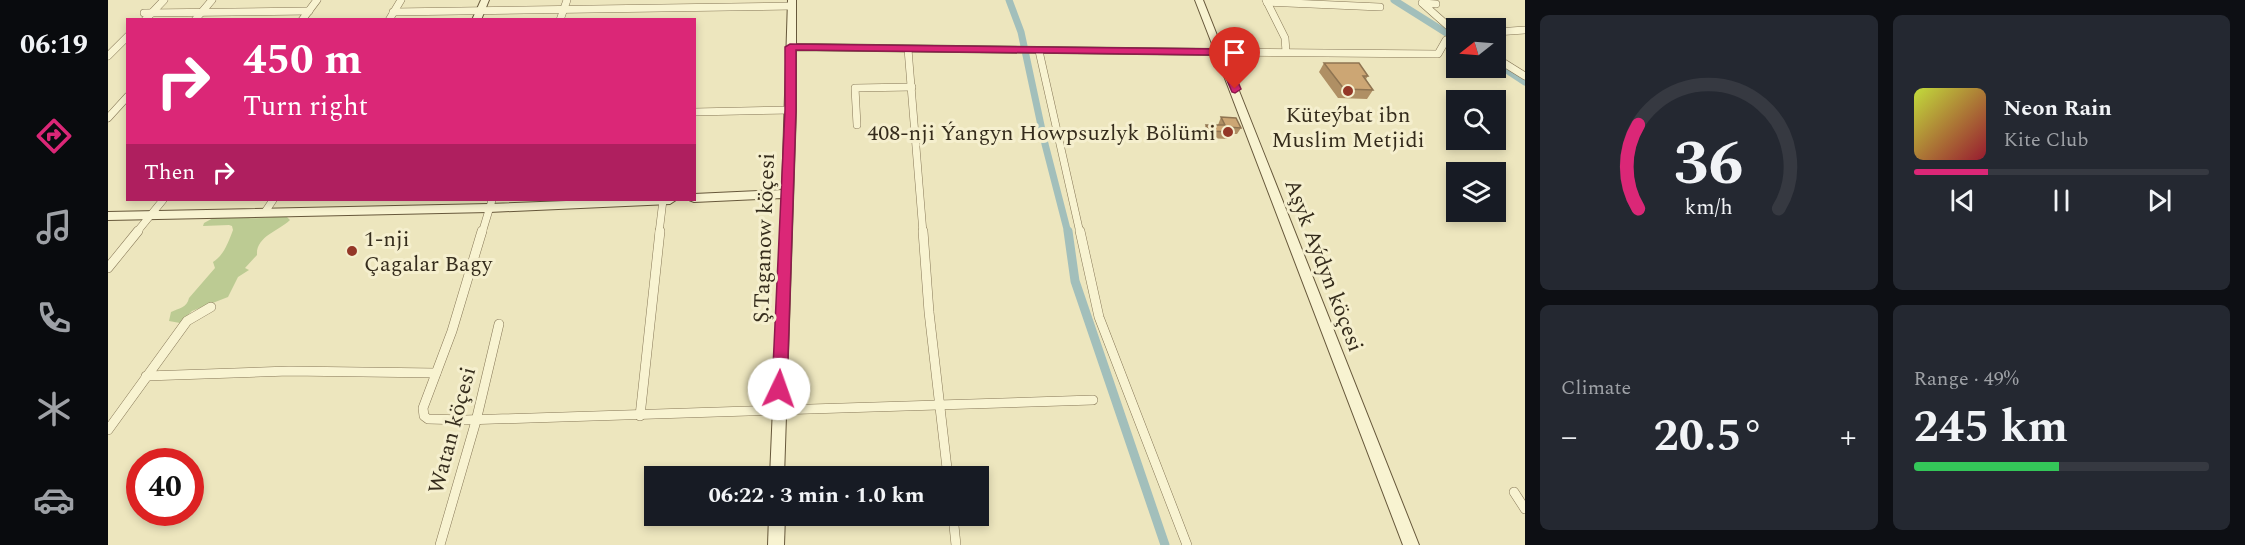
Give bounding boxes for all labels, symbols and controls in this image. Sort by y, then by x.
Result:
north arrow [1446,18,1506,78]
map controls [1446,18,1506,222]
text: 06:19 [20,24,88,66]
pin [1209,27,1260,89]
text: 450 m [243,29,362,92]
icon: arrive [1218,36,1251,69]
icon: right [144,42,222,120]
marker: Küteýbat ibn Muslim Metjidi [1341,84,1355,98]
text: Turn right [243,86,368,128]
button: search [1446,90,1506,150]
text: Neon Rain [2004,92,2112,125]
place label: Küteýbat ibn Muslim Metjidi [1271,99,1425,157]
icon: directions [33,115,75,157]
place label: 408-nji Ýangyn Howpsuzlyk Bölümi [867,117,1216,150]
text: 36 [1674,118,1744,213]
marker: 408-nji Ýangyn Howpsuzlyk Bölümi [1221,125,1235,139]
text: Kite Club [2004,125,2089,155]
street label: Ş.Taganow köçesi [745,152,784,324]
text: Then [144,156,195,189]
icon: right [207,156,240,189]
button: layers [1446,162,1506,222]
street label: Aşyk Aýdyn köçesi [1275,174,1372,357]
icon: previous [1946,184,1979,217]
icon: pause [2045,184,2078,217]
icon: next [2143,184,2176,217]
text: km/h [1685,192,1733,225]
icon: music [33,206,75,248]
place label: 1-nji Çagalar Bagy [364,223,494,281]
marker: 1-nji Çagalar Bagy [345,244,359,258]
icon: phone [33,297,75,339]
position arrow [747,357,811,421]
street label: Watan köçesi [420,363,485,498]
text: Range · 49% [1914,364,2019,394]
text: Climate [1561,373,1631,403]
icon: climate [33,388,75,430]
text: 245 km [1914,393,2068,462]
text: 20.5° [1654,402,1764,471]
text: − [1561,412,1578,462]
text: + [1840,412,1856,462]
speed limit sign: 40 [126,448,204,526]
icon: car [33,479,75,521]
text: 06:22 · 3 min · 1.0 km [709,479,924,512]

